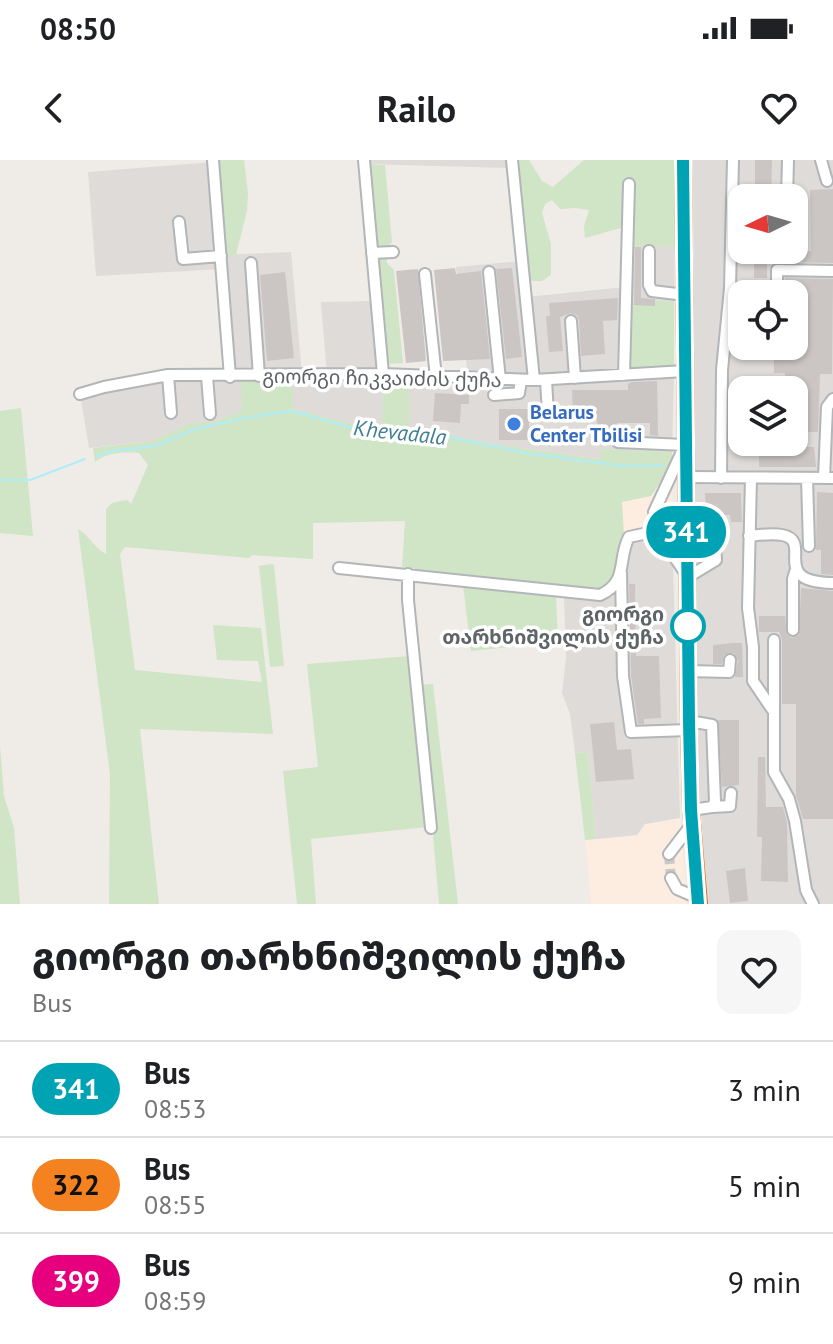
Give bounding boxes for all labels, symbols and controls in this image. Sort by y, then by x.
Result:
text: 08:50 [40,9,116,48]
text: Railo [377,85,456,132]
icon: back [32,86,76,130]
icon: heart [757,86,801,130]
north arrow [728,184,808,264]
map controls [728,184,808,456]
button: locate [728,280,808,360]
street label: გიორგი ჩიკვაიძის ქუჩა [262,363,502,393]
button: layers [728,376,808,456]
place label: Belarus Center Tbilisi [530,399,642,448]
water label: Khevadala [352,413,448,451]
marker: Belarus Center Tbilisi [505,415,523,433]
line badge: 341 [640,506,732,558]
text: 341 [662,513,710,550]
place label: გიორგი თარხნიშვილის ქუჩა [442,601,664,650]
marker: გიორგი თარხნიშვილის ქუჩა [671,609,705,643]
button: heart [717,930,801,1014]
text: გიორგი თარხნიშვილის ქუჩა [32,931,626,980]
text: Bus [32,986,72,1019]
text: Bus [144,1053,191,1092]
text: 341 [52,1070,100,1107]
text: 3 min [728,1070,801,1109]
text: 08:53 [144,1092,206,1125]
text: Bus [144,1149,191,1188]
text: 322 [52,1166,100,1203]
text: 5 min [728,1166,801,1205]
text: 08:55 [144,1188,206,1221]
text: Bus [144,1245,191,1284]
text: 399 [52,1262,100,1299]
text: 9 min [728,1262,801,1301]
text: 08:59 [144,1284,206,1317]

